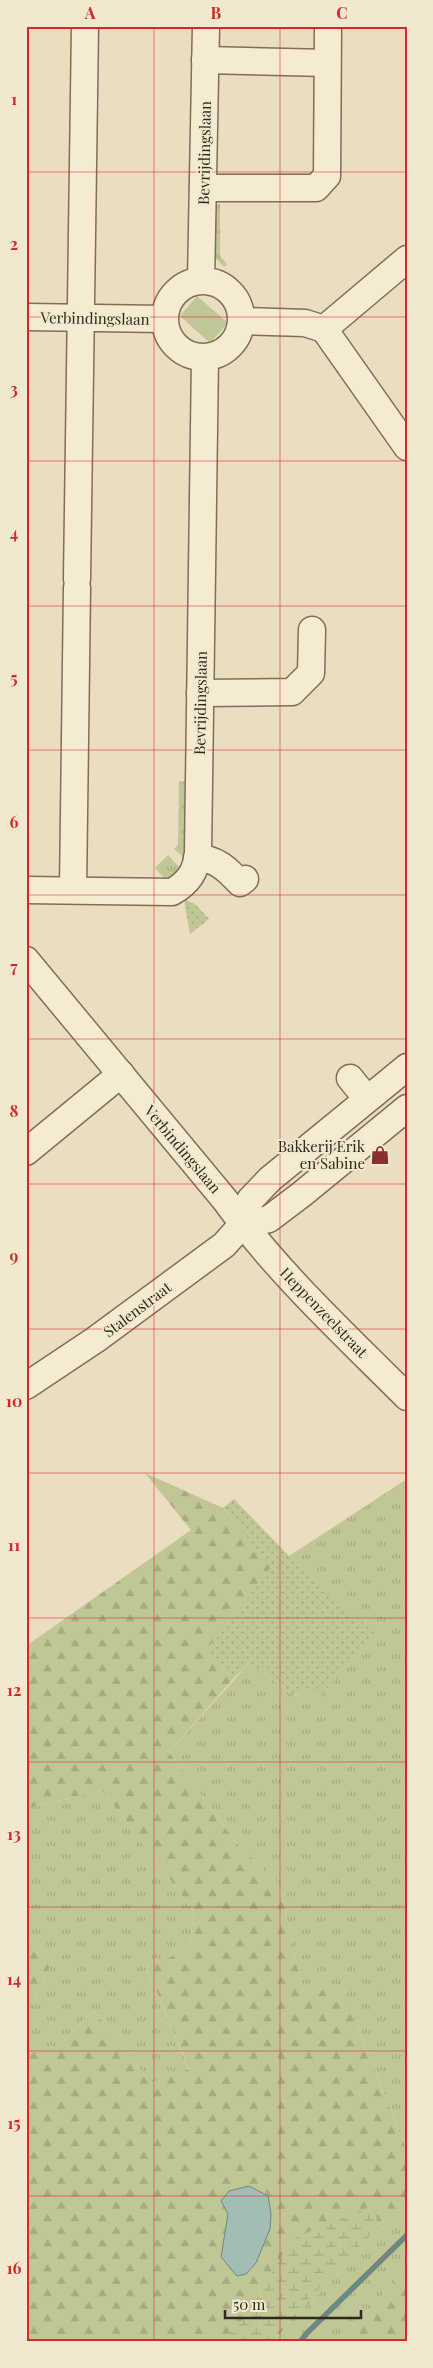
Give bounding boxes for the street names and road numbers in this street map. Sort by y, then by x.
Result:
street label: Bevrijdingslaan [193,101,215,205]
street label: Verbindingslaan [39,307,150,329]
street label: Bevrijdingslaan [189,651,211,755]
street label: Verbindingslaan [140,1100,226,1197]
street label: Heppenzeelstraat [276,1263,373,1362]
street label: Stalenstraat [99,1276,176,1341]

